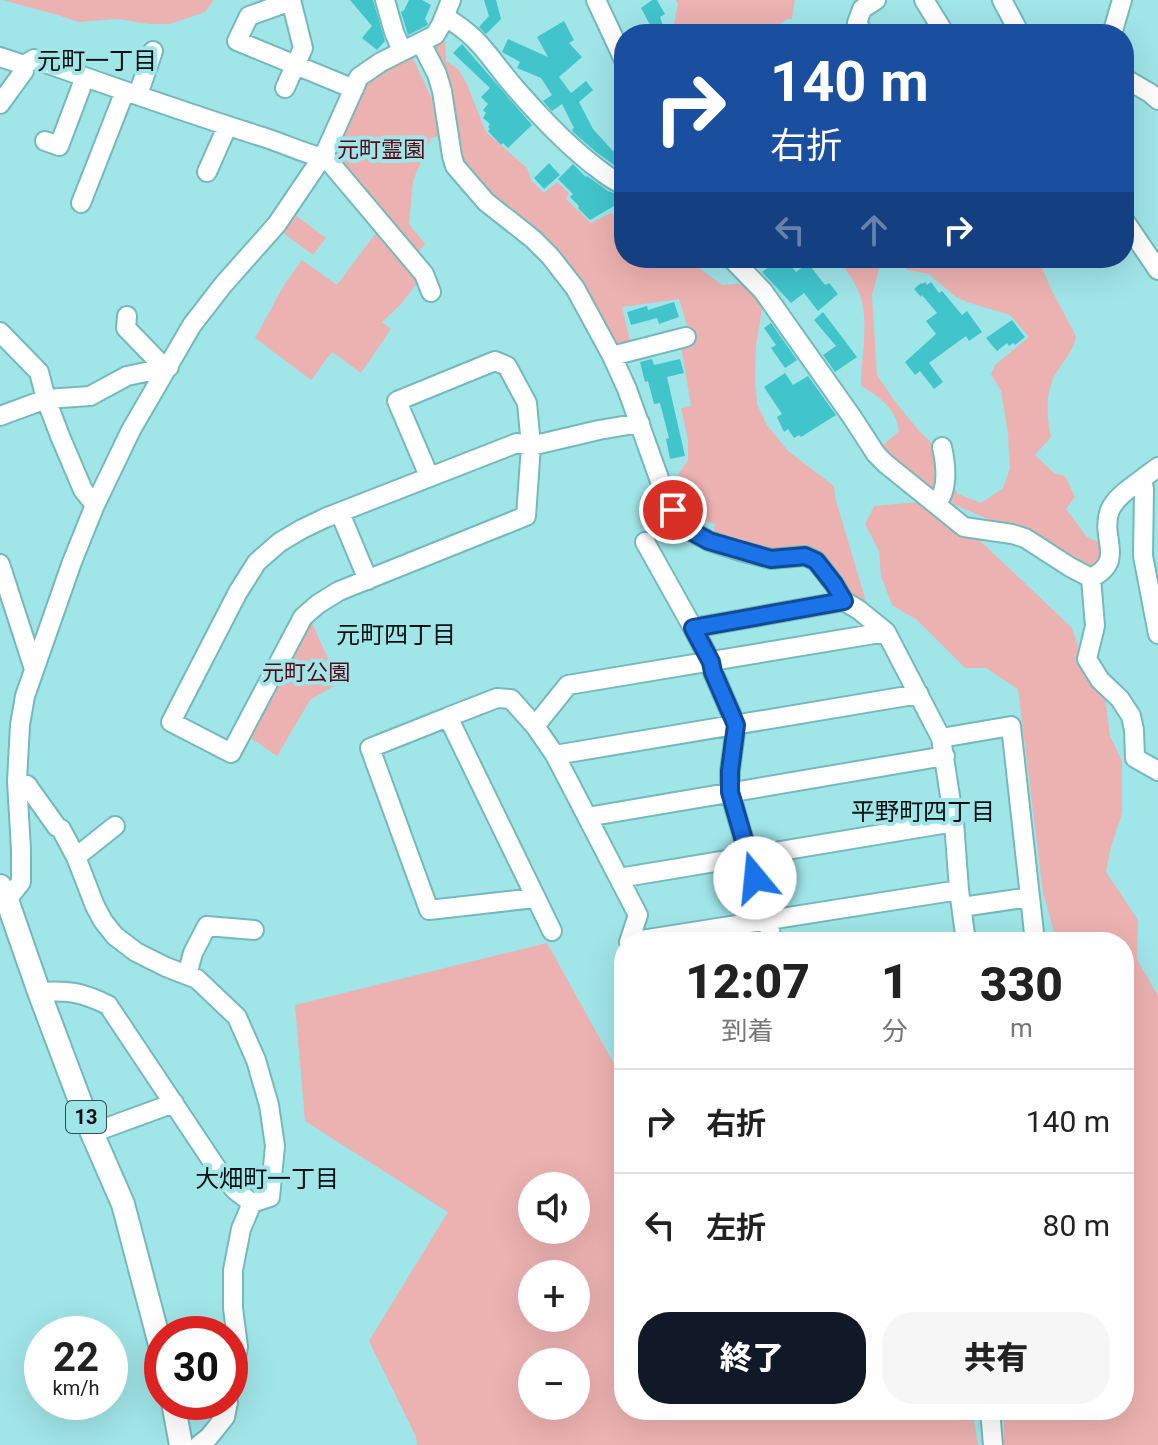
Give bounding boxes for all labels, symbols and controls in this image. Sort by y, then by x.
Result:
district label: 元町一丁目 [37,47,157,75]
text: 140 m [770,49,929,115]
icon: right [638,56,742,160]
text: 右折 [770,125,842,167]
park label: 元町霊園 [337,137,425,162]
icon: left [768,208,812,252]
icon: ahead [852,208,896,252]
icon: right [936,208,980,252]
pin [639,476,707,544]
icon: arrive [651,488,695,532]
district label: 元町四丁目 [336,621,456,649]
park label: 元町公園 [262,660,350,685]
district label: 平野町四丁目 [851,798,995,826]
position arrow [713,836,797,920]
text: 12:07 [685,953,810,1010]
text: 1 [881,953,909,1010]
text: 330 [980,956,1063,1013]
text: m [1010,1013,1033,1043]
text: 到着 [721,1016,773,1046]
text: 分 [882,1016,908,1046]
icon: right [638,1099,682,1143]
road number: 13 [66,1101,106,1133]
text: 140 m [1026,1104,1110,1139]
text: 右折 [706,1106,766,1141]
district label: 大畑町一丁目 [195,1165,339,1193]
map controls [518,1172,590,1420]
button: sound [518,1172,590,1244]
icon: left [638,1203,682,1247]
text: 80 m [1043,1208,1110,1243]
text: 左折 [706,1210,766,1245]
button: + [518,1260,590,1332]
button: 終了 [638,1312,866,1404]
button: 共有 [882,1312,1110,1404]
speed limit sign: 30 [144,1316,248,1420]
text: 22 [53,1334,99,1381]
button: − [518,1348,590,1420]
text: km/h [53,1376,99,1400]

